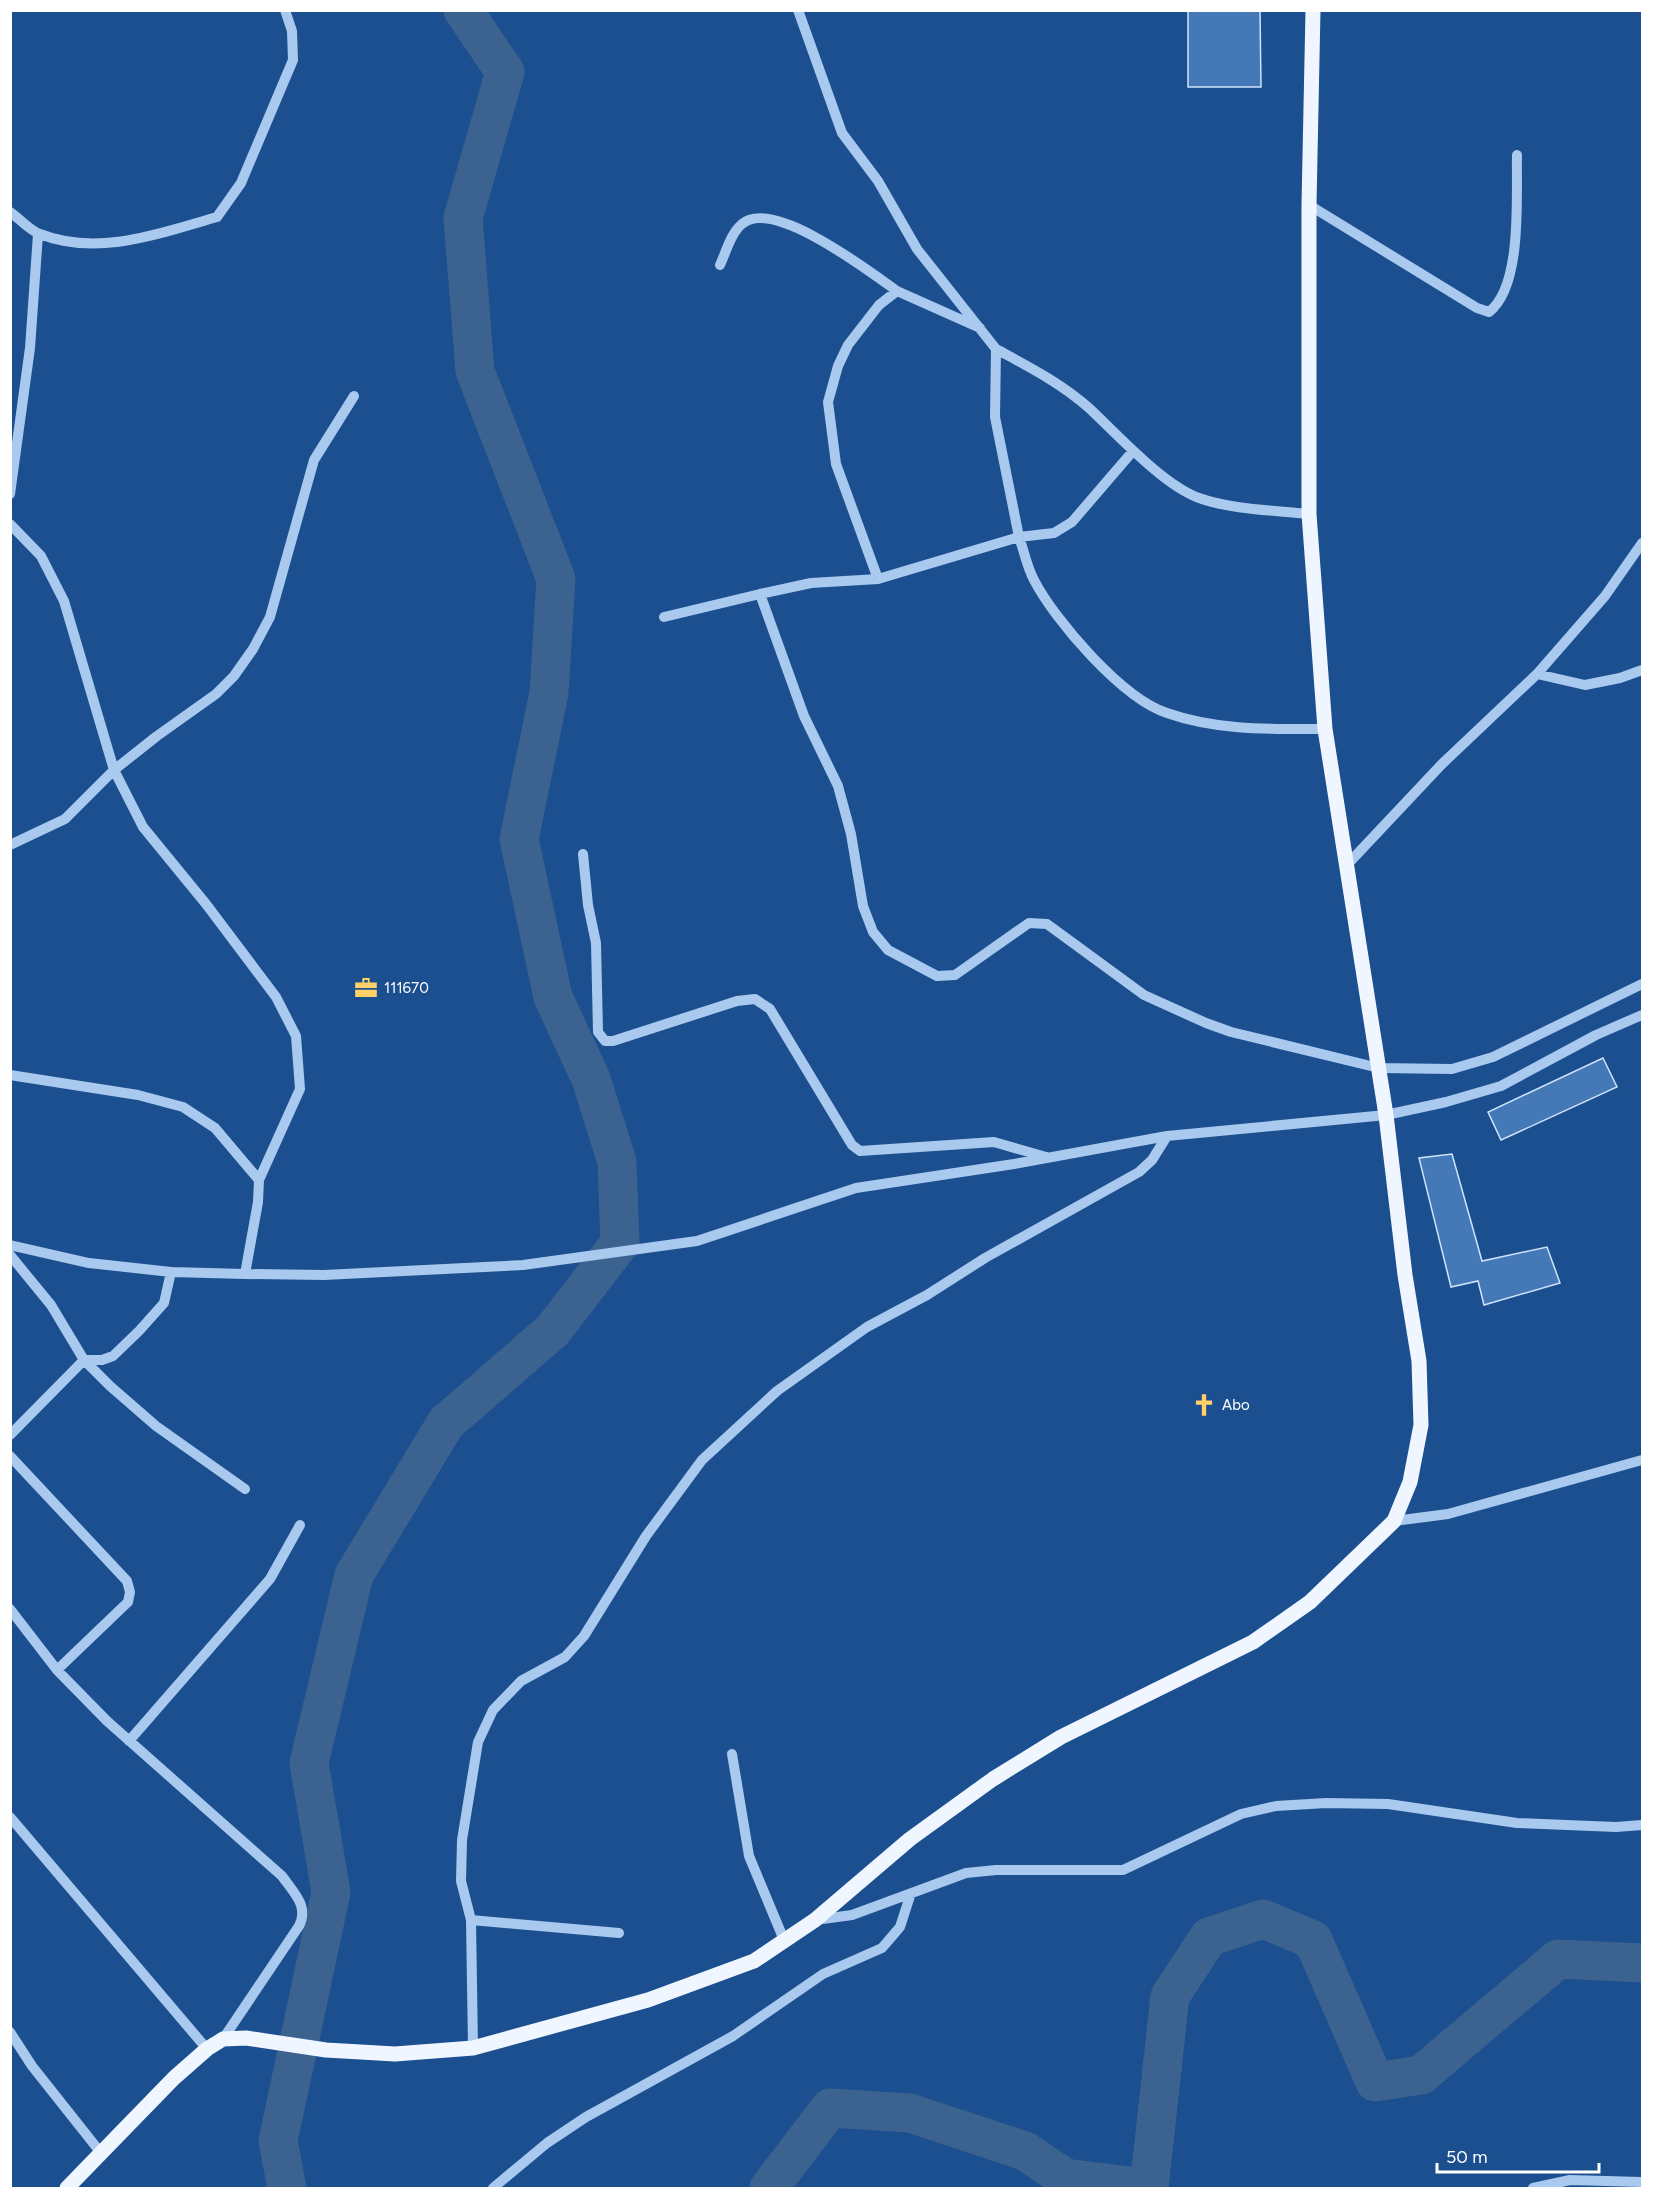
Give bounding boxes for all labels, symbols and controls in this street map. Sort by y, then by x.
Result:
office icon: 111670 [353,975,379,1001]
place label: 111670 [384,979,429,997]
church icon: Abo [1191,1392,1217,1418]
place label: Abo [1222,1396,1250,1414]
scale bar [1437,2136,1599,2174]
text: 50 m [1446,2146,1488,2168]

